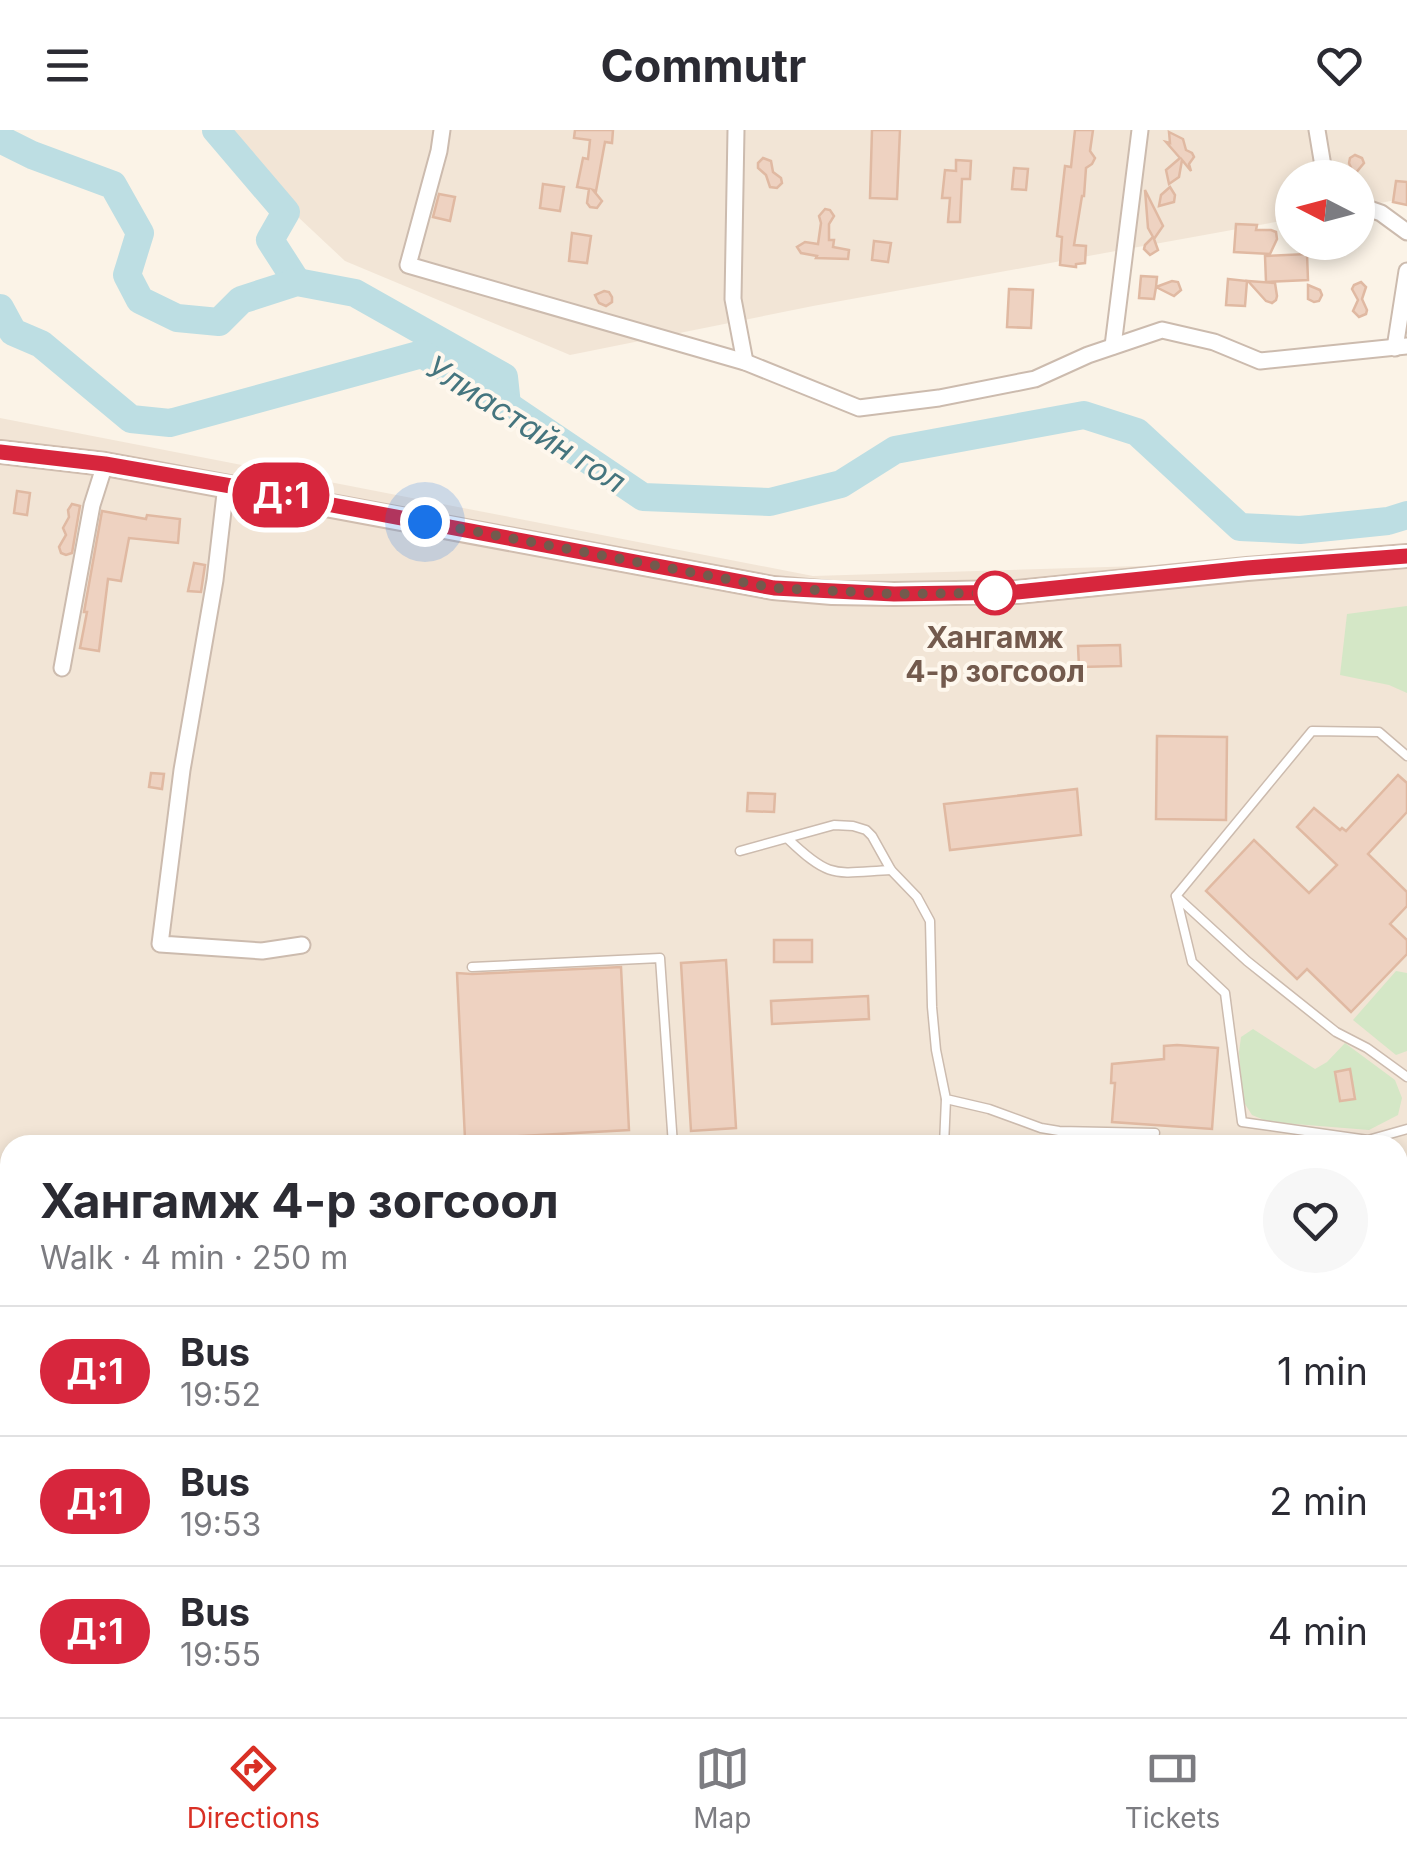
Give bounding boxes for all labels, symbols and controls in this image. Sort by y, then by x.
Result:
icon: menu [40,38,95,93]
text: Commutr [601,38,806,93]
icon: heart [1312,38,1367,93]
north arrow [1275,160,1375,260]
map controls [1275,160,1375,260]
water label: Улиастайн гол [419,347,633,501]
line badge: Д:1 [224,462,338,528]
text: Д:1 [252,474,310,516]
your location [400,497,450,547]
marker: Хангамж 4-р зогсоол [974,572,1016,614]
place label: Хангамж 4-р зогсоол [905,619,1085,689]
button: heart [1263,1168,1368,1273]
text: Хангамж 4-р зогсоол [40,1171,559,1230]
text: Walk · 4 min · 250 m [40,1238,348,1277]
text: Bus [180,1329,250,1375]
text: 1 min [1277,1348,1368,1394]
text: Д:1 [66,1350,124,1392]
text: 19:52 [180,1375,261,1414]
text: Bus [180,1459,250,1505]
text: 2 min [1269,1478,1368,1524]
text: Д:1 [66,1480,124,1522]
text: 19:53 [180,1505,261,1544]
text: Bus [180,1589,250,1635]
text: 4 min [1268,1608,1368,1654]
text: Д:1 [66,1610,124,1652]
text: 19:55 [180,1635,261,1674]
tab: Directions [187,1741,320,1835]
tab: Map [693,1741,752,1835]
tab: Tickets [1125,1741,1220,1835]

